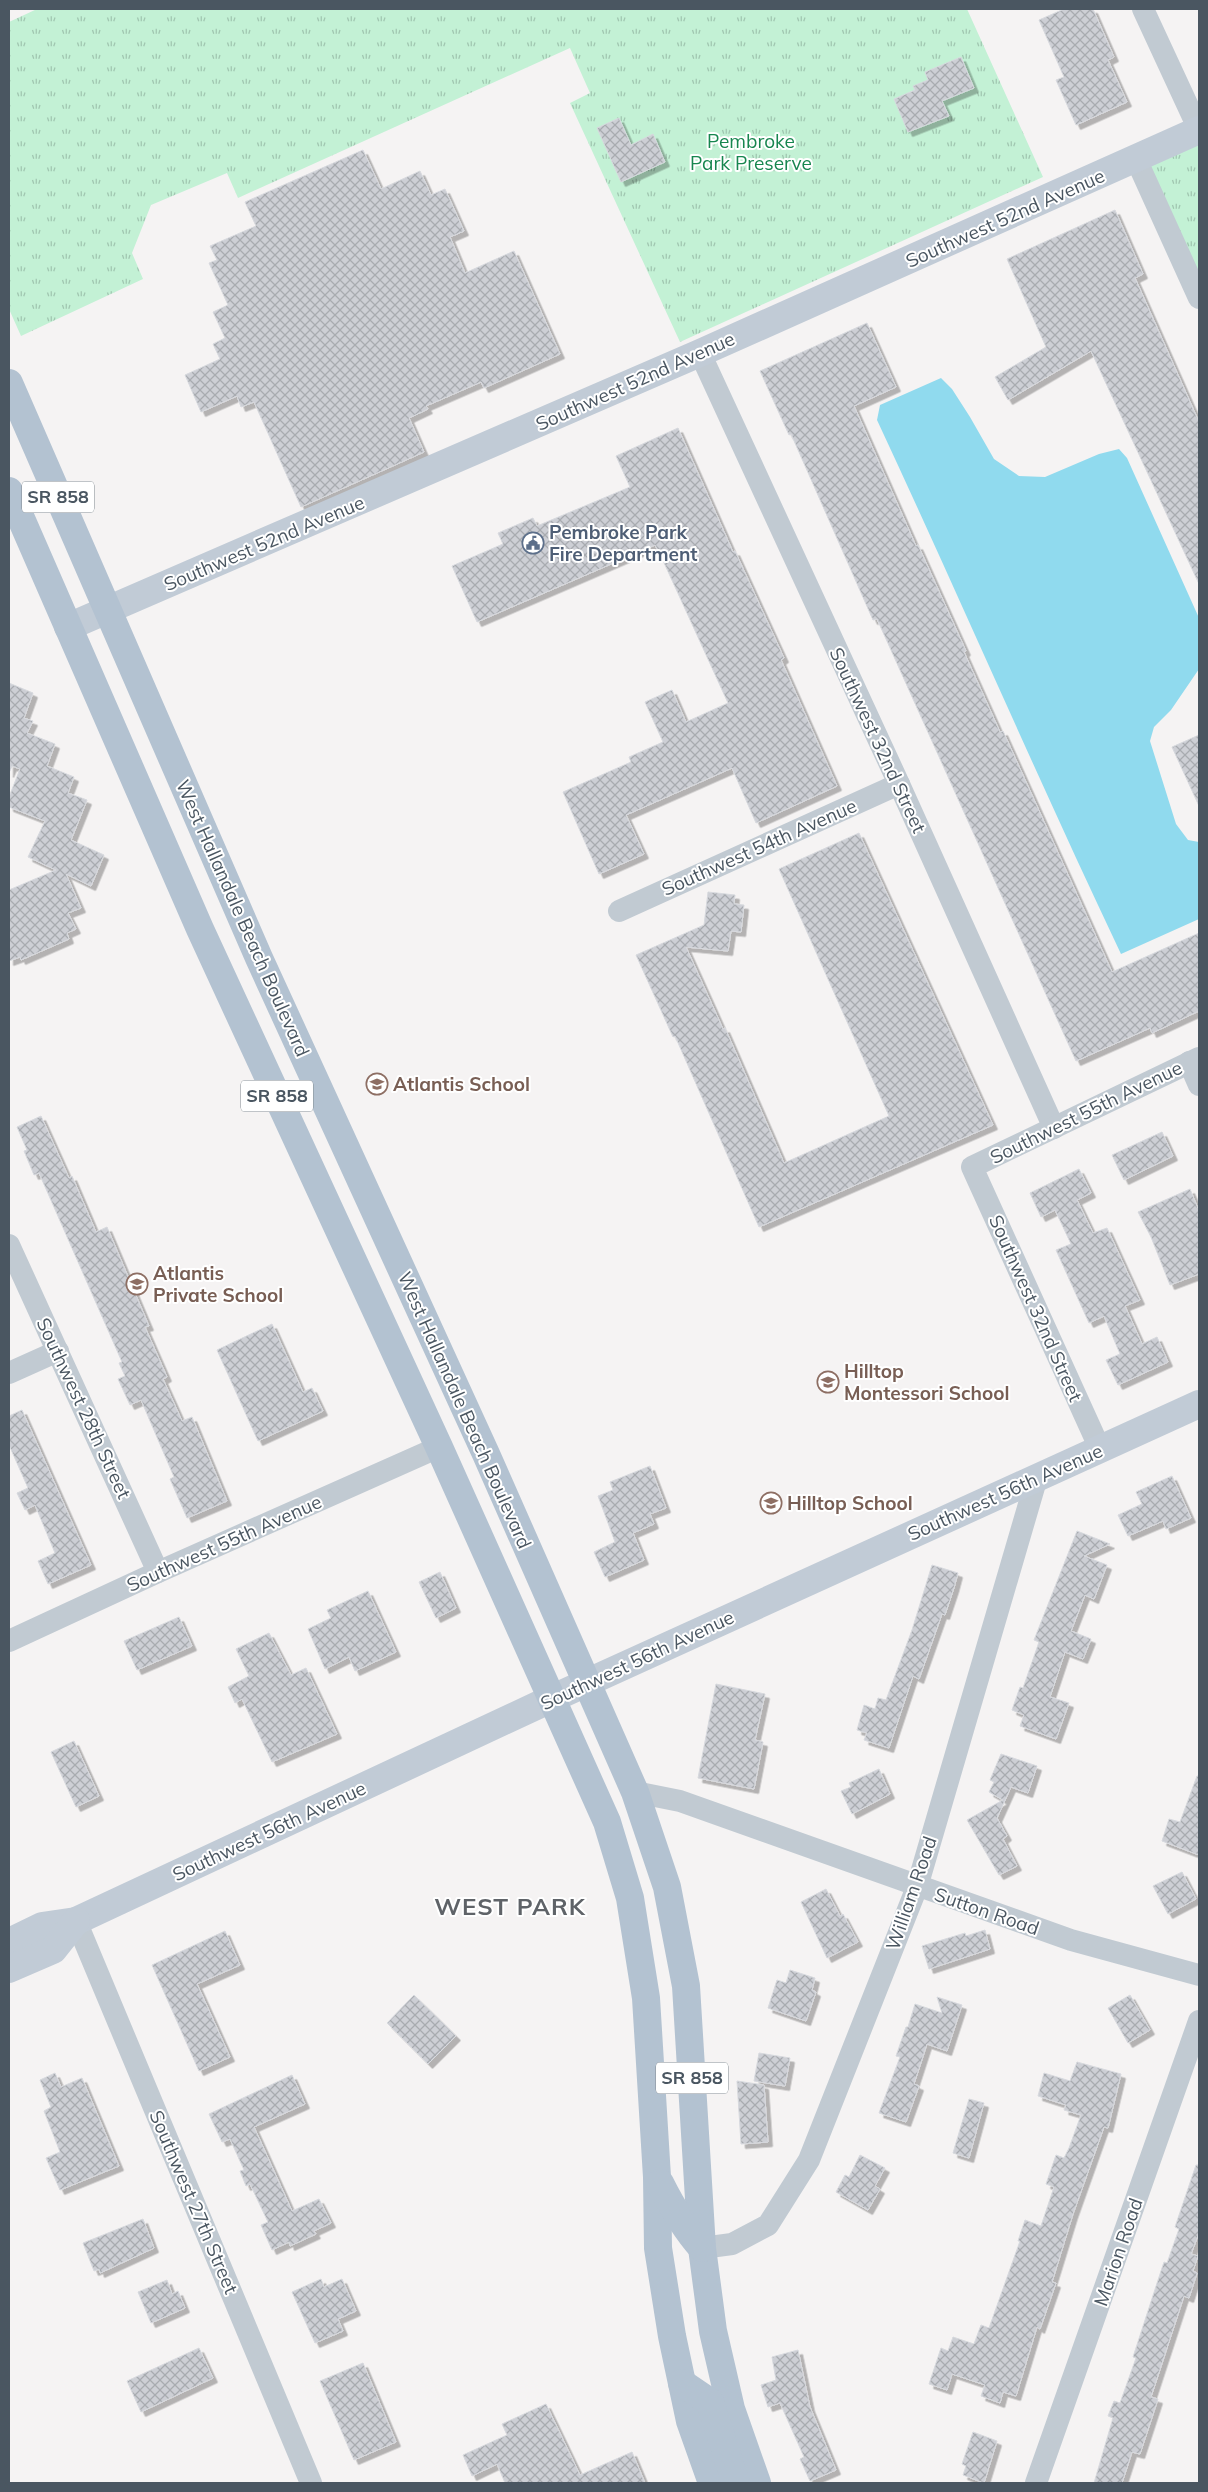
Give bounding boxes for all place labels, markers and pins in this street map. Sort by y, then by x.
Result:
place label: Pembroke Park Fire Department [549,520,698,566]
public building icon: Pembroke Park Fire Department [521,531,545,555]
school or university icon: Atlantis School [365,1072,389,1096]
place label: Atlantis School [393,1072,530,1096]
place label: Atlantis Private School [153,1261,283,1307]
school or university icon: Atlantis Private School [125,1272,149,1296]
place label: Hilltop Montessori School [844,1359,1009,1405]
school or university icon: Hilltop Montessori School [816,1370,840,1394]
school or university icon: Hilltop School [759,1491,783,1515]
place label: Hilltop School [787,1491,913,1515]

